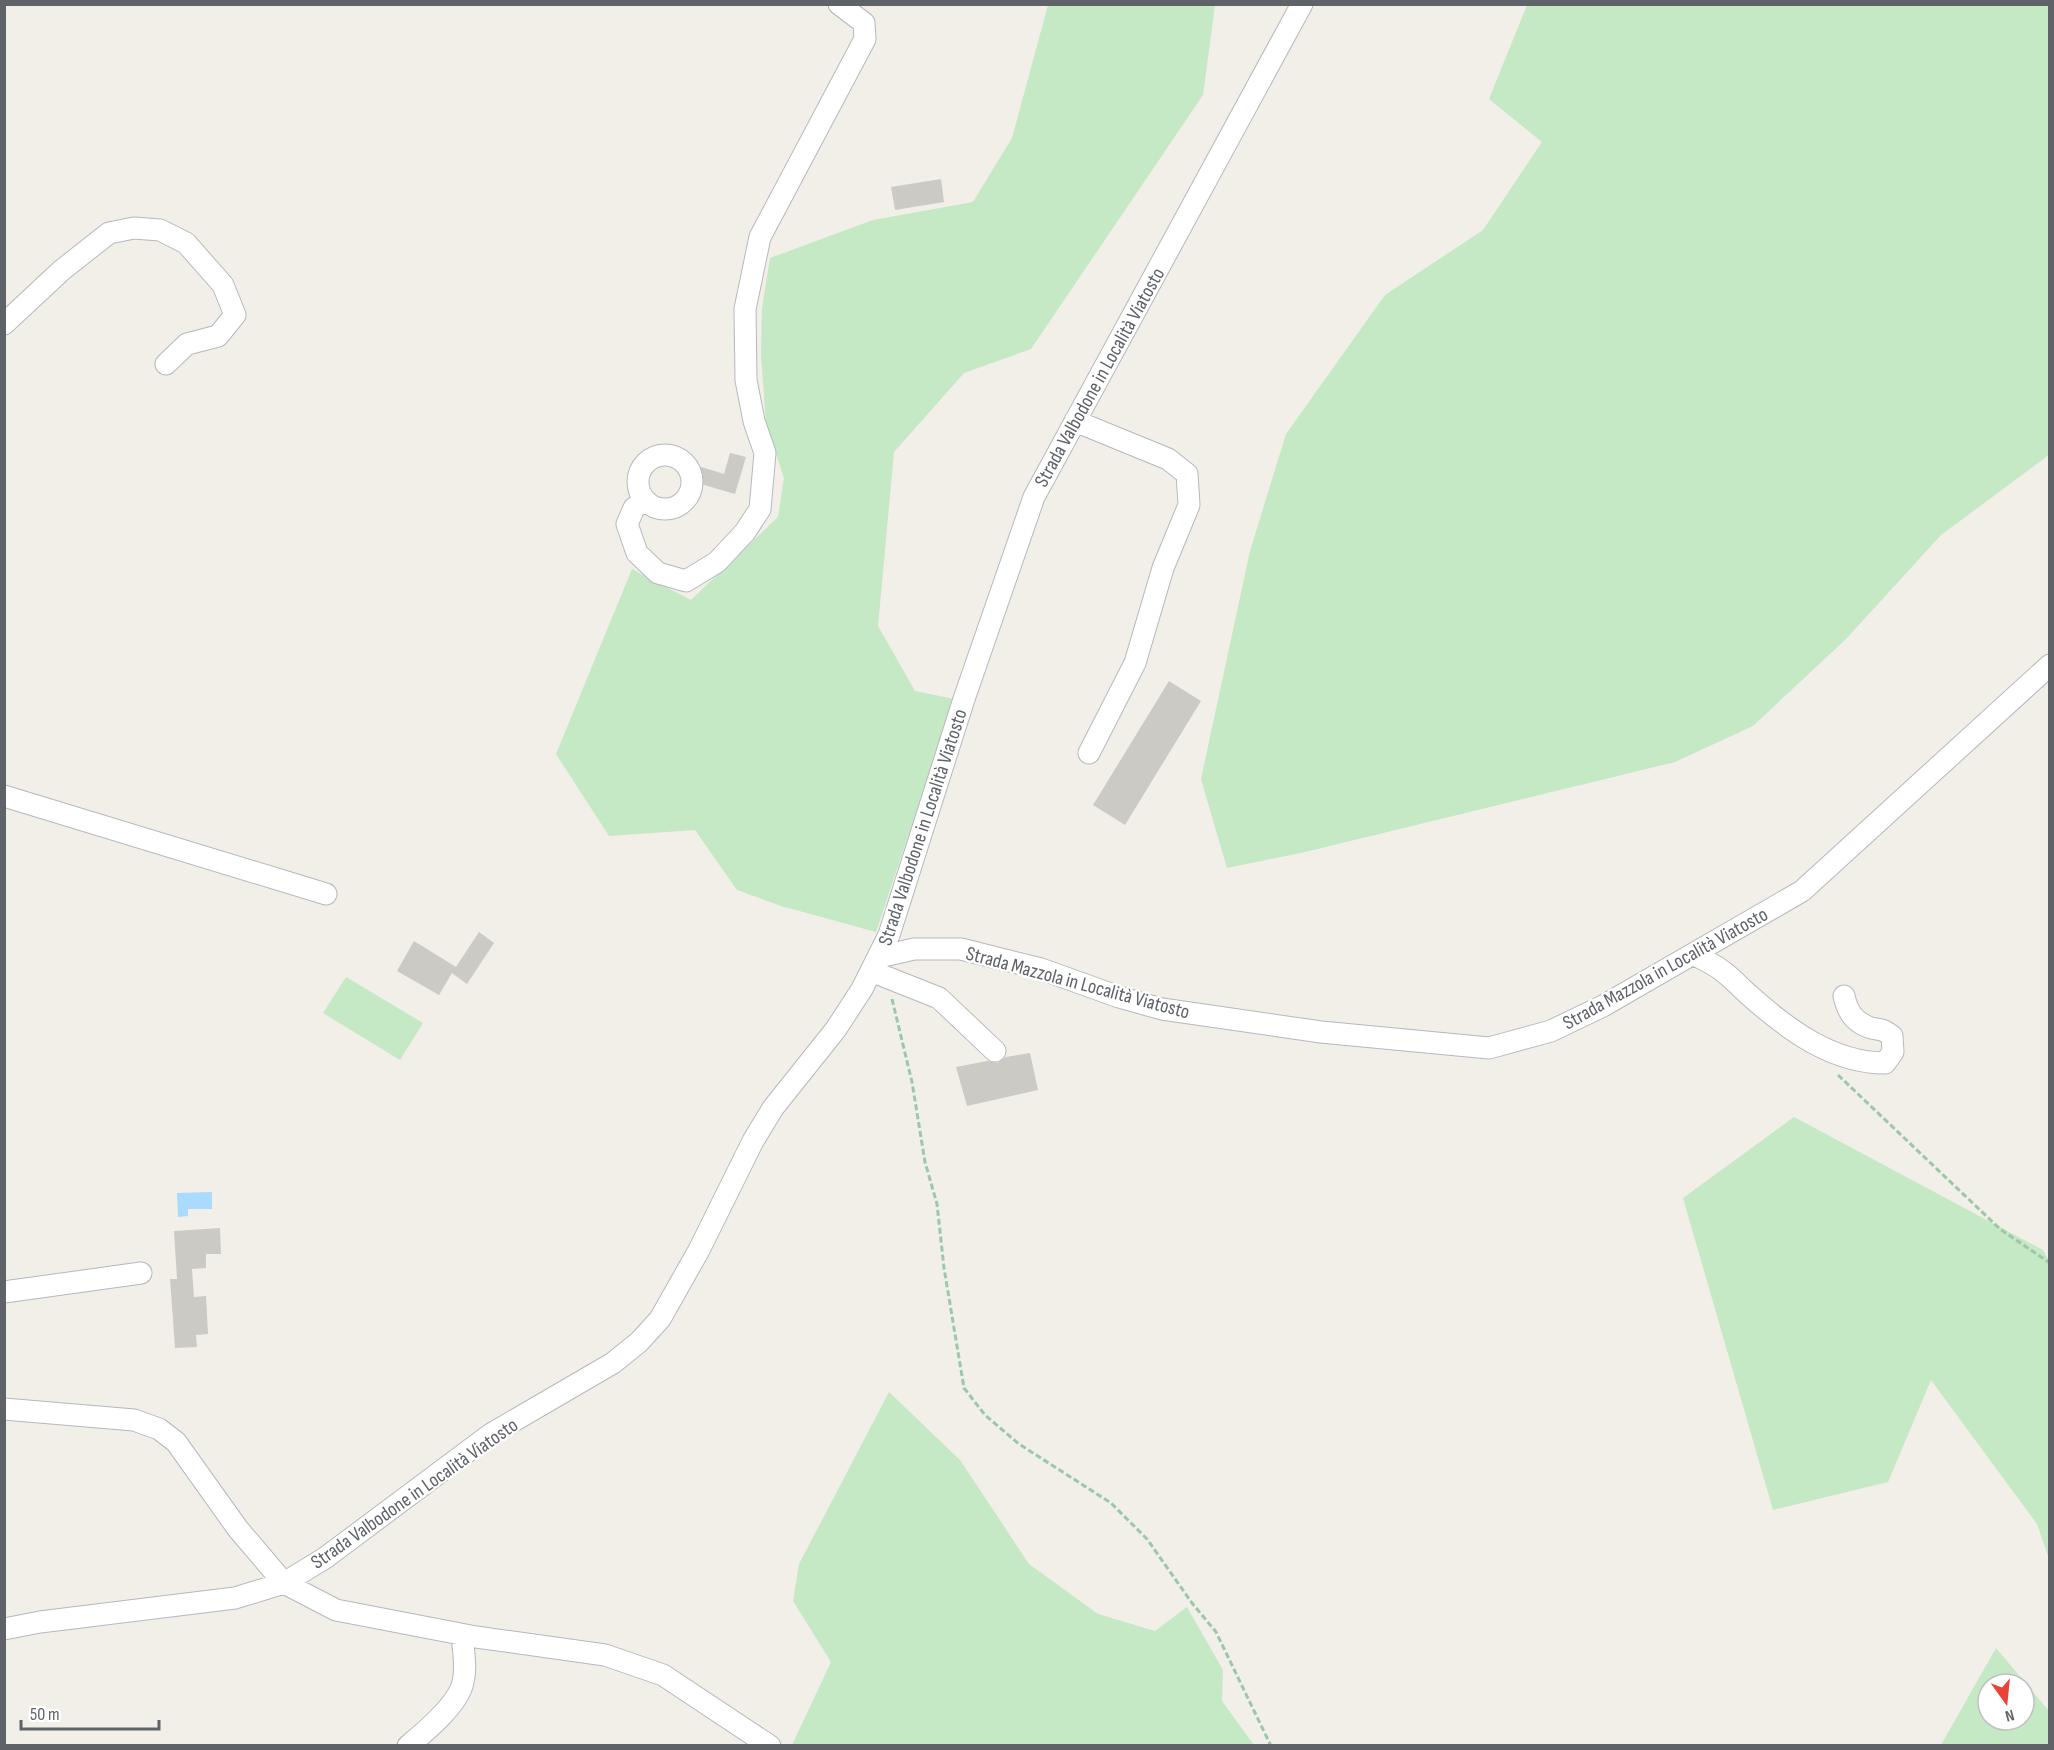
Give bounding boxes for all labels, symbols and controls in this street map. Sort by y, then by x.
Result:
street label: Strada Valbodone in Località Viatosto [1029,264,1170,491]
street label: Strada Valbodone in Località Viatosto [873,706,973,948]
street label: Strada Mazzola in Località Viatosto [1559,902,1772,1035]
street label: Strada Mazzola in Località Viatosto [963,942,1192,1024]
street label: Strada Valbodone in Località Viatosto [307,1413,523,1574]
north arrow [1976,1672,2036,1732]
scale bar [21,1693,159,1731]
text: 50 m [30,1704,60,1725]
text: N [2003,1705,2016,1725]

